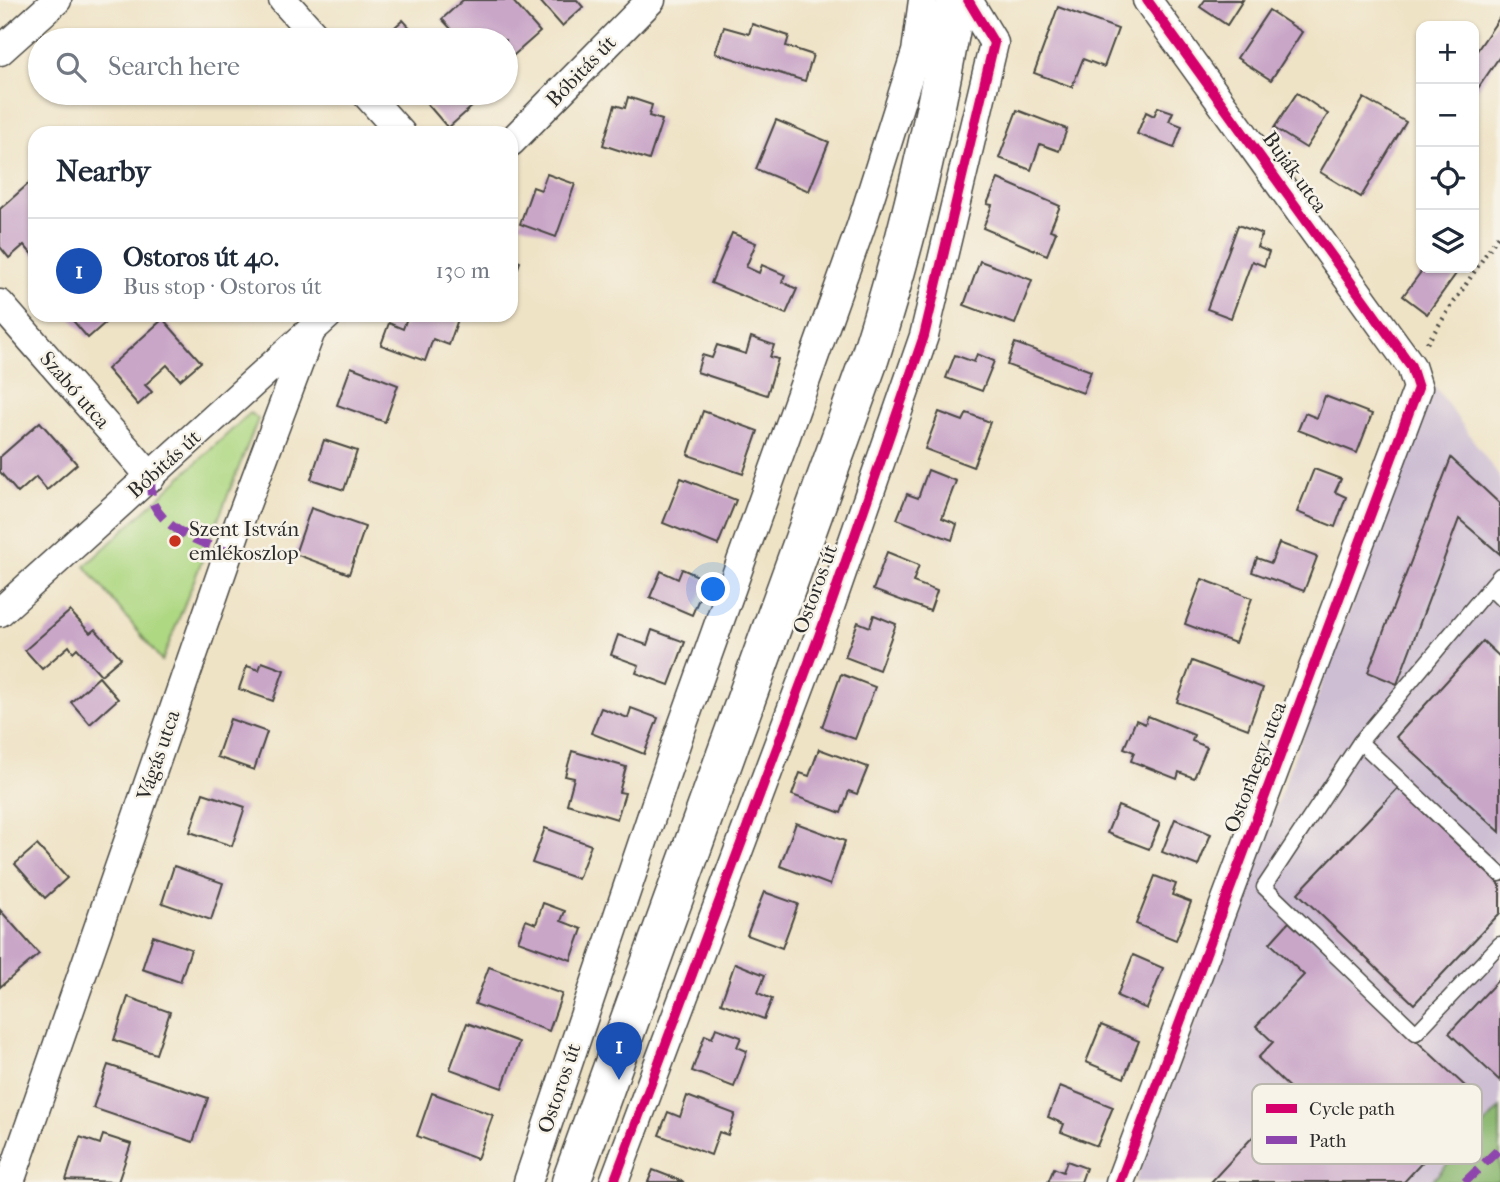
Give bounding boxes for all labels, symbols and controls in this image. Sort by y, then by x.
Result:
map controls [1416,21,1479,273]
button: + [1416,21,1479,84]
search box [28,28,518,105]
street label: Bóbitás út [541,30,621,112]
icon: search [52,48,90,86]
text: Search here [108,51,240,82]
button: − [1416,84,1479,147]
street label: Buják utca [1258,127,1333,217]
button: locate [1416,147,1479,210]
text: Nearby [56,154,151,189]
button: layers [1416,210,1479,273]
text: Ostoros út 40. [123,242,279,273]
text: 1 [75,257,83,284]
text: 130 m [436,257,490,284]
text: Bus stop · Ostoros út [123,273,322,300]
street label: Szabó utca [35,347,115,434]
street label: Bóbitás út [123,425,206,503]
place label: Szent István emlékoszlop [189,517,299,565]
marker: Szent István emlékoszlop [167,533,183,549]
street label: Ostoros út [788,541,842,637]
your location [696,572,730,606]
street label: Ostorhegy utca [1219,698,1291,836]
street label: Vágás utca [131,707,185,804]
pin: 1 [596,1022,642,1080]
street label: Ostoros út [532,1039,586,1136]
legend [1252,1084,1482,1164]
text: Cycle path [1309,1098,1395,1120]
text: Path [1309,1130,1347,1152]

